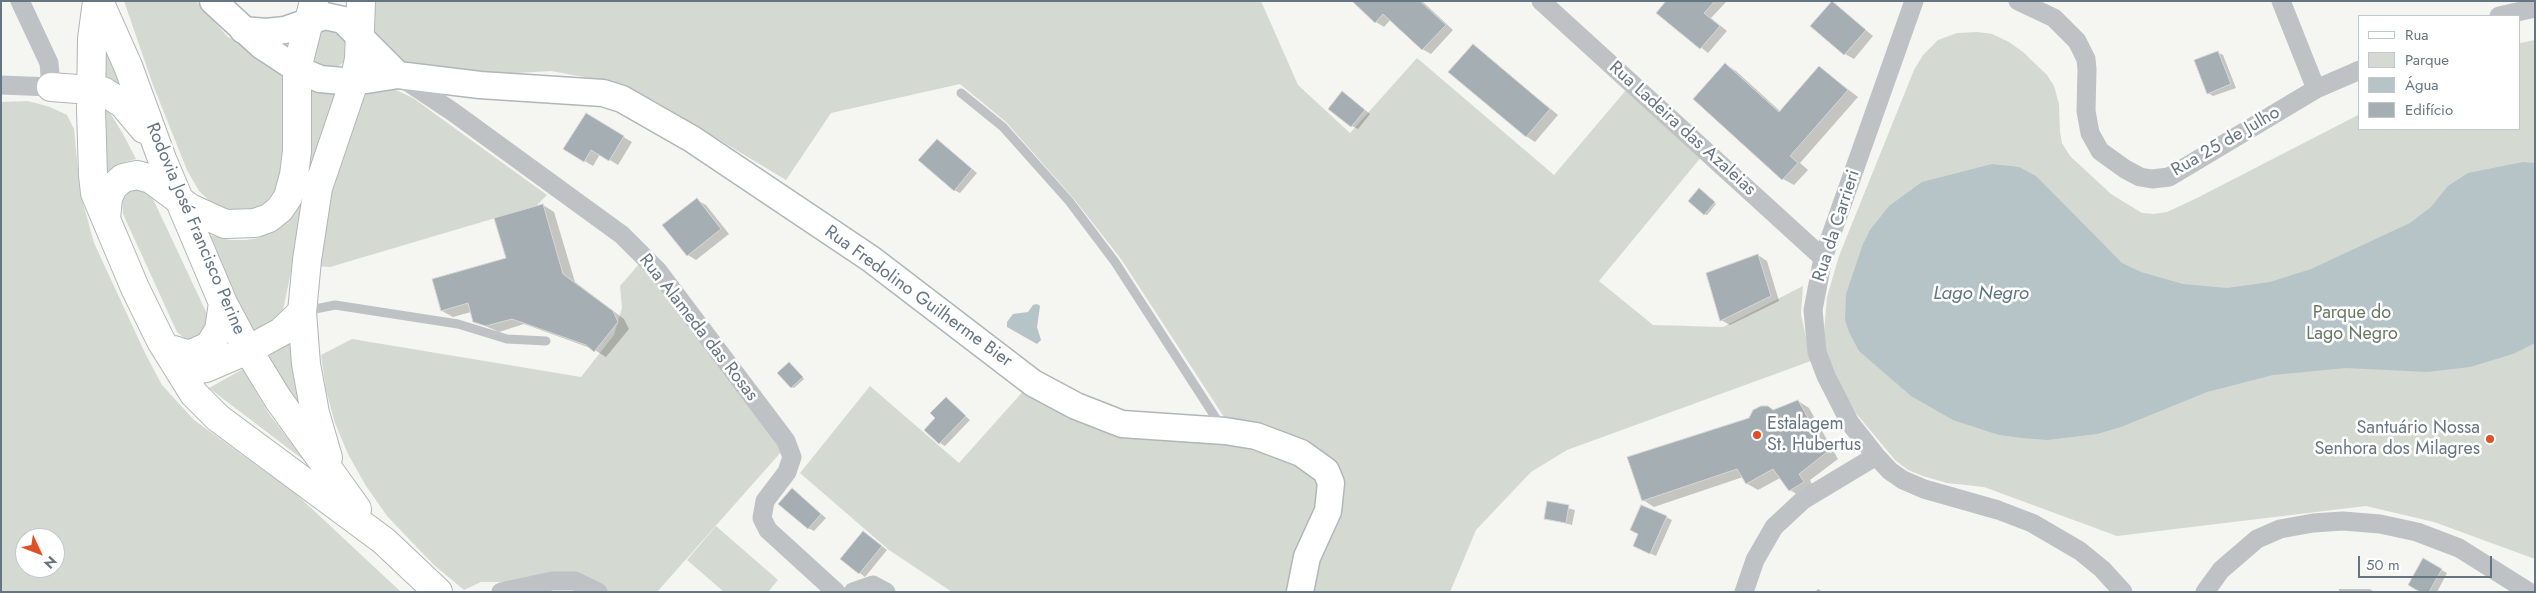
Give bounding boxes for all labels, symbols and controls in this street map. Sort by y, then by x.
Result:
legend [2358,15,2521,130]
text: Rua [2405,24,2429,46]
text: Parque [2405,49,2449,71]
street label: Rua Ladeira das Azaleias [1604,57,1760,201]
text: Água [2405,74,2439,96]
text: Edifício [2405,99,2453,121]
street label: Rua 25 de Julho [2168,102,2284,182]
street label: Rodovia José Francisco Perine [141,120,249,338]
street label: Rua da Carrieri [1809,167,1865,285]
street label: Rua Fredolino Guilherme Bier [820,222,1016,372]
street label: Rua Alameda das Rosas [634,250,762,406]
water label: Lago Negro [1933,283,2029,305]
park label: Parque do Lago Negro [2306,303,2398,346]
place label: Estalagem St. Hubertus [1767,414,1861,456]
place label: Santuário Nossa Senhora dos Milagres [2314,418,2480,460]
marker: Estalagem St. Hubertus [1751,429,1763,441]
marker: Santuário Nossa Senhora dos Milagres [2484,433,2496,445]
north arrow [15,528,65,578]
scale bar [2361,546,2495,578]
text: N [39,552,61,573]
text: 50 m [2366,554,2400,576]

